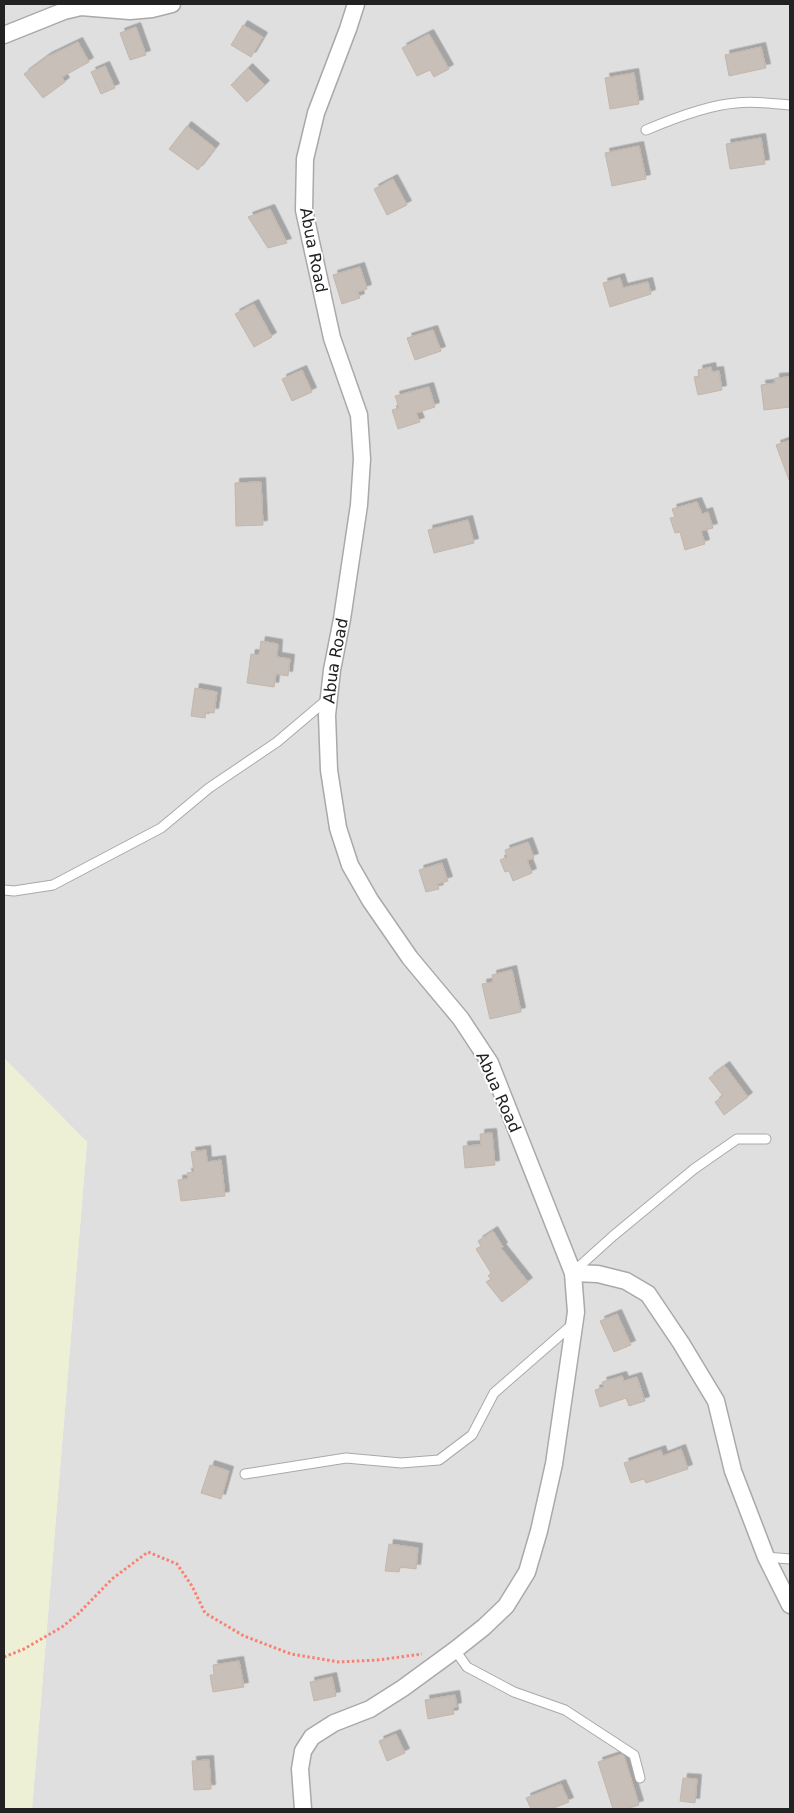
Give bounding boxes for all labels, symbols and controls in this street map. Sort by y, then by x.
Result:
street label: Abua Road [296,206,331,294]
street label: Abua Road [319,616,352,704]
street label: Abua Road [472,1049,525,1135]

